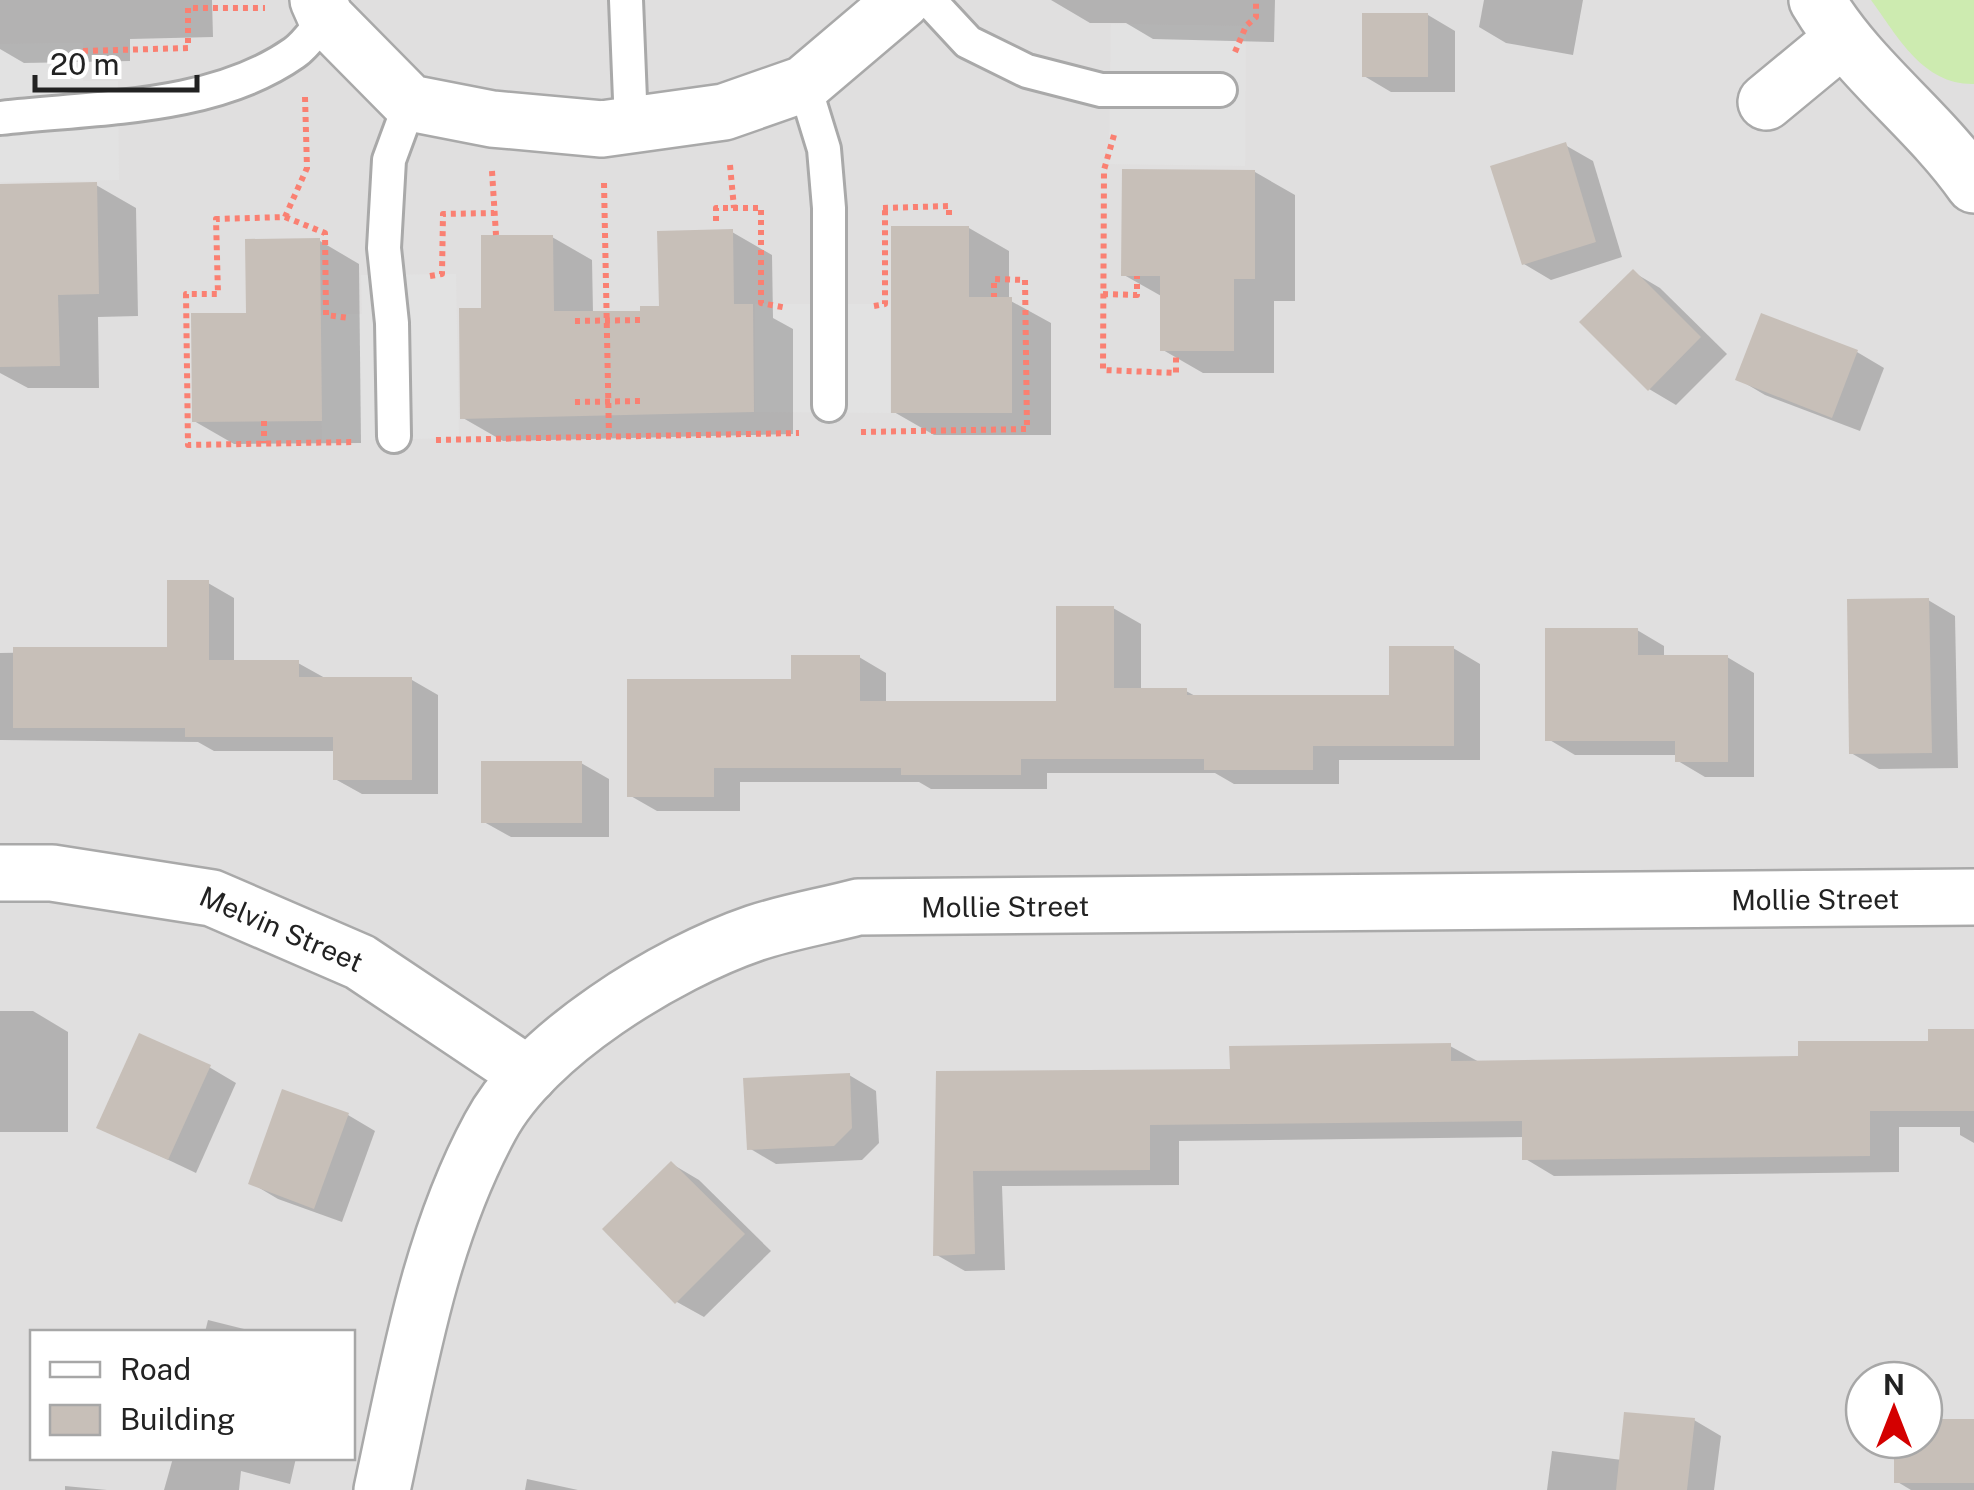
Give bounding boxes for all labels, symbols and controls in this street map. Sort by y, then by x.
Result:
scale bar [35,30,198,92]
text: 20 m [50,46,119,82]
street label: Melvin Street [195,878,368,978]
street label: Mollie Street [1731,881,1899,916]
street label: Mollie Street [921,888,1090,923]
legend [30,1330,355,1460]
text: Road [120,1351,191,1387]
north arrow [1844,1360,1944,1460]
text: N [1883,1368,1905,1401]
text: Building [120,1401,235,1437]

